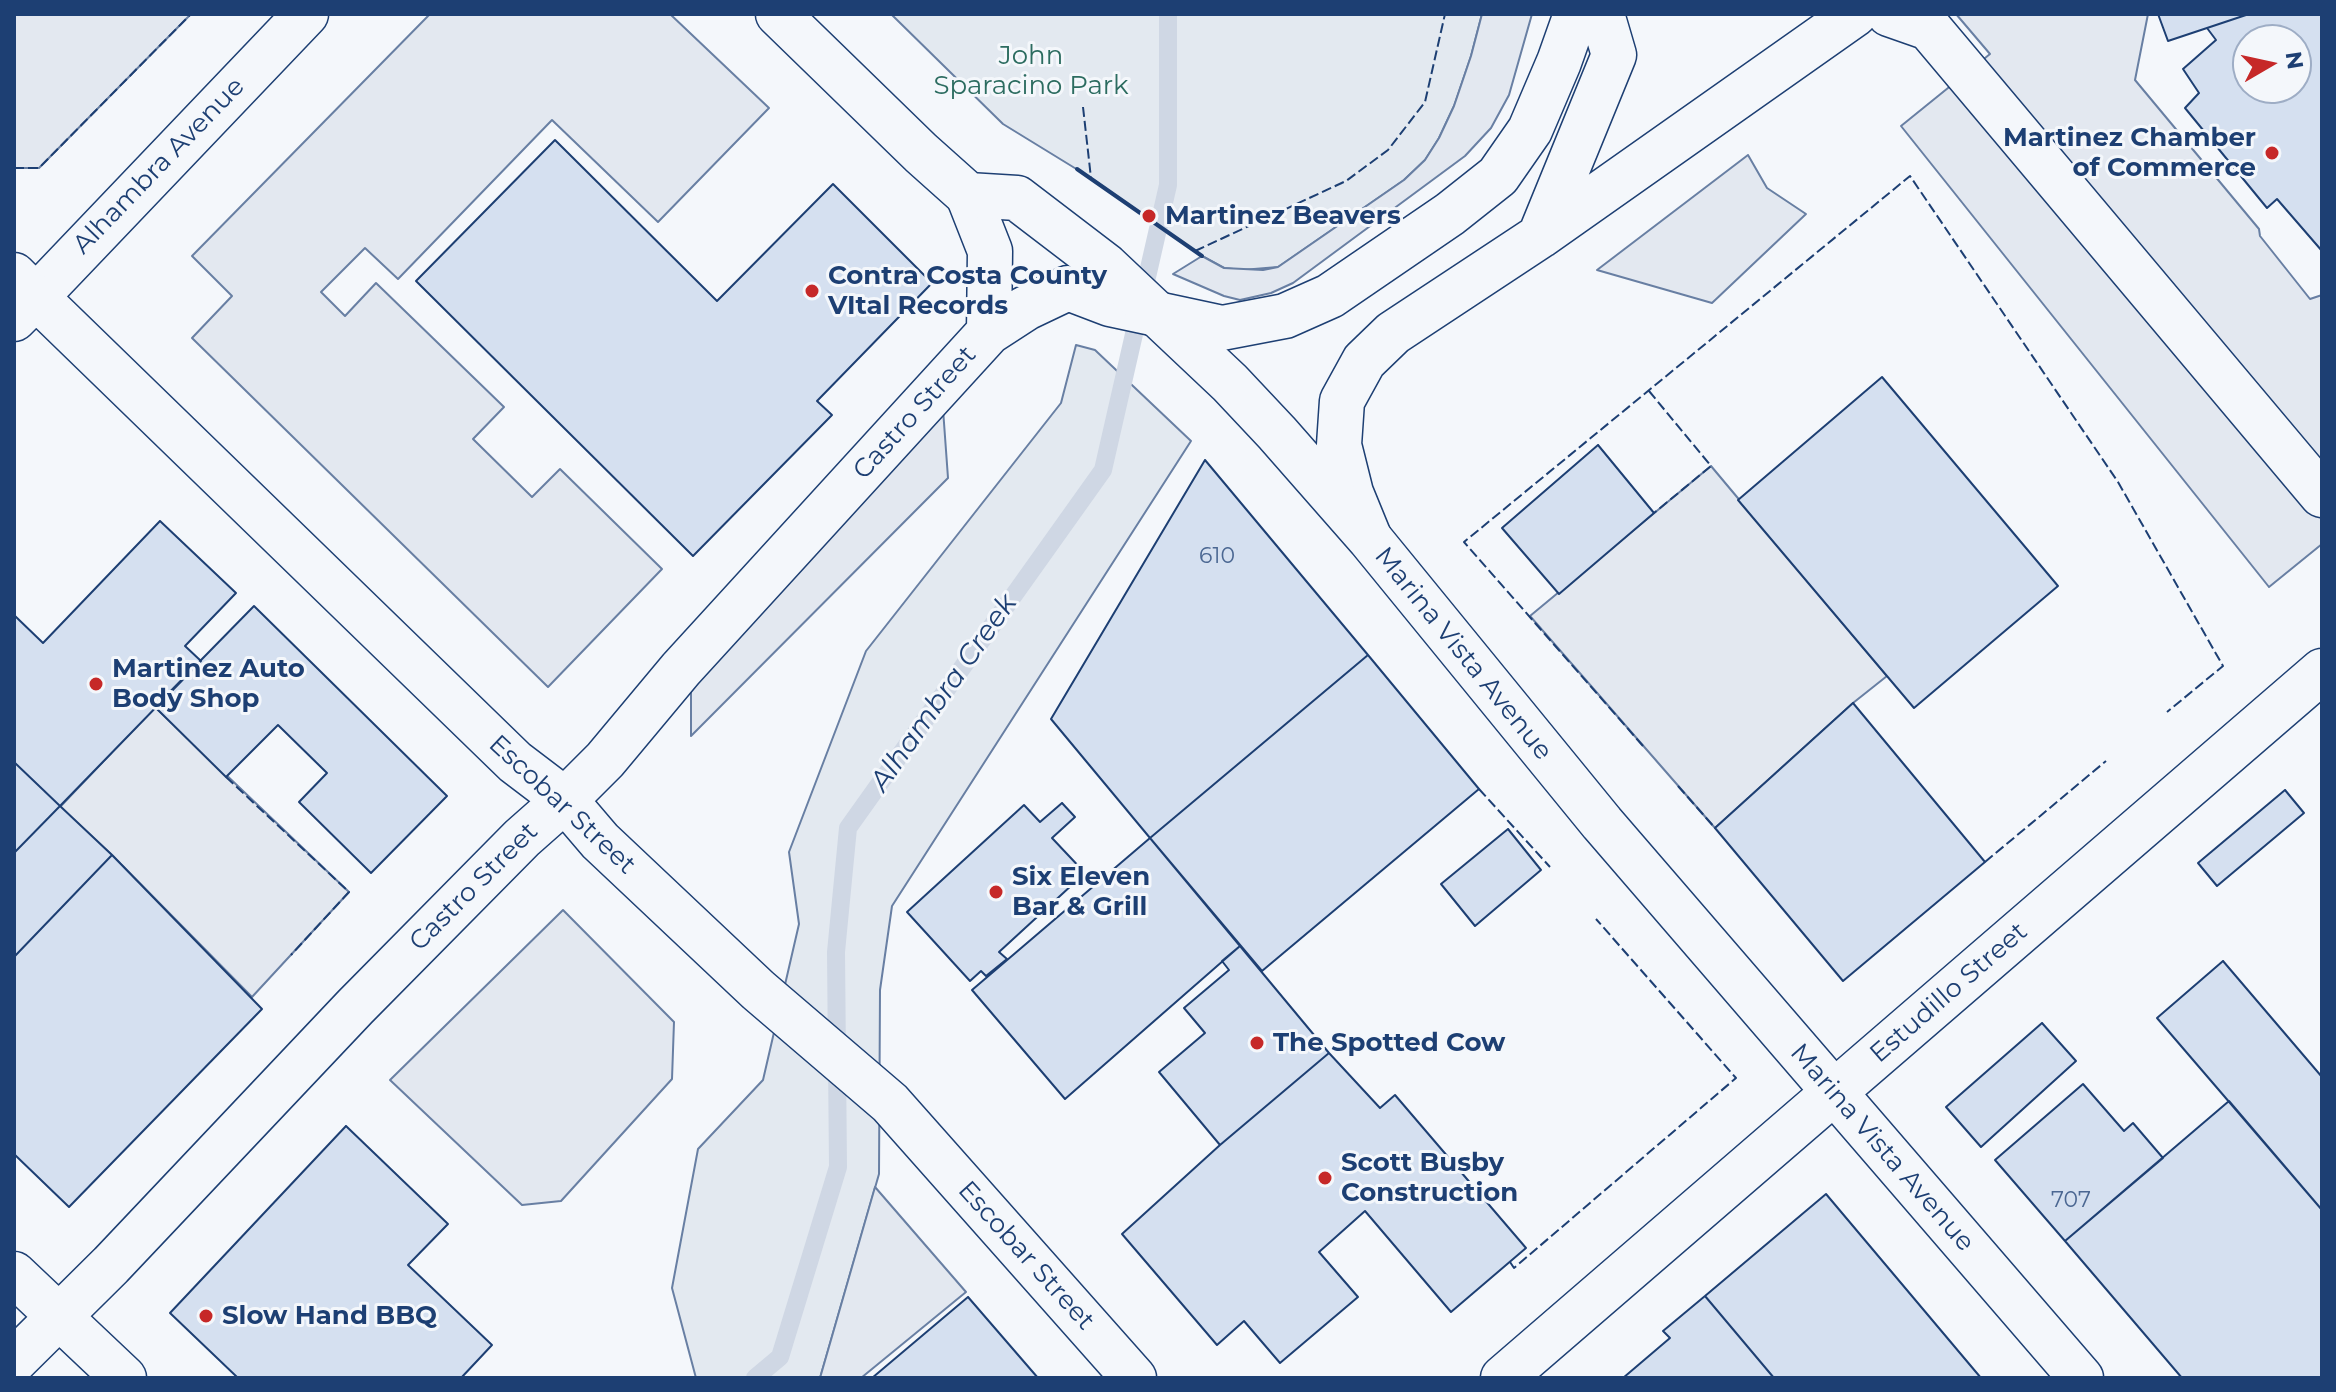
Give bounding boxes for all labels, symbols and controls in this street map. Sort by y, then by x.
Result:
north arrow [2232,24,2312,104]
park label: John Sparacino Park [933,40,1129,102]
text: N [2279,50,2309,71]
street label: Alhambra Avenue [67,71,251,261]
place label: Martinez Chamber of Commerce [2003,122,2256,184]
marker: Martinez Chamber of Commerce [2263,144,2281,162]
place label: Martinez Beavers [1165,200,1401,232]
marker: Martinez Beavers [1140,207,1158,225]
place label: Contra Costa County VItal Records [828,260,1107,322]
marker: Contra Costa County VItal Records [803,282,821,300]
street label: Castro Street [847,340,983,486]
street label: Marina Vista Avenue [1368,541,1558,767]
house number: 610 [1199,544,1235,570]
water label: Alhambra Creek [863,588,1025,798]
place label: Martinez Auto Body Shop [112,653,305,714]
marker: Martinez Auto Body Shop [87,675,105,693]
street label: Escobar Street [482,729,642,881]
street label: Castro Street [403,816,545,958]
place label: Six Eleven Bar & Grill [1012,861,1150,922]
marker: Six Eleven Bar & Grill [987,883,1005,901]
street label: Estudillo Street [1864,916,2034,1070]
place label: The Spotted Cow [1273,1027,1505,1059]
marker: The Spotted Cow [1248,1034,1266,1052]
street label: Marina Vista Avenue [1783,1038,1981,1258]
place label: Scott Busby Construction [1341,1147,1518,1208]
marker: Scott Busby Construction [1316,1169,1334,1187]
street label: Escobar Street [951,1175,1101,1337]
house number: 707 [2051,1188,2091,1214]
place label: Slow Hand BBQ [222,1300,437,1332]
marker: Slow Hand BBQ [197,1307,215,1325]

